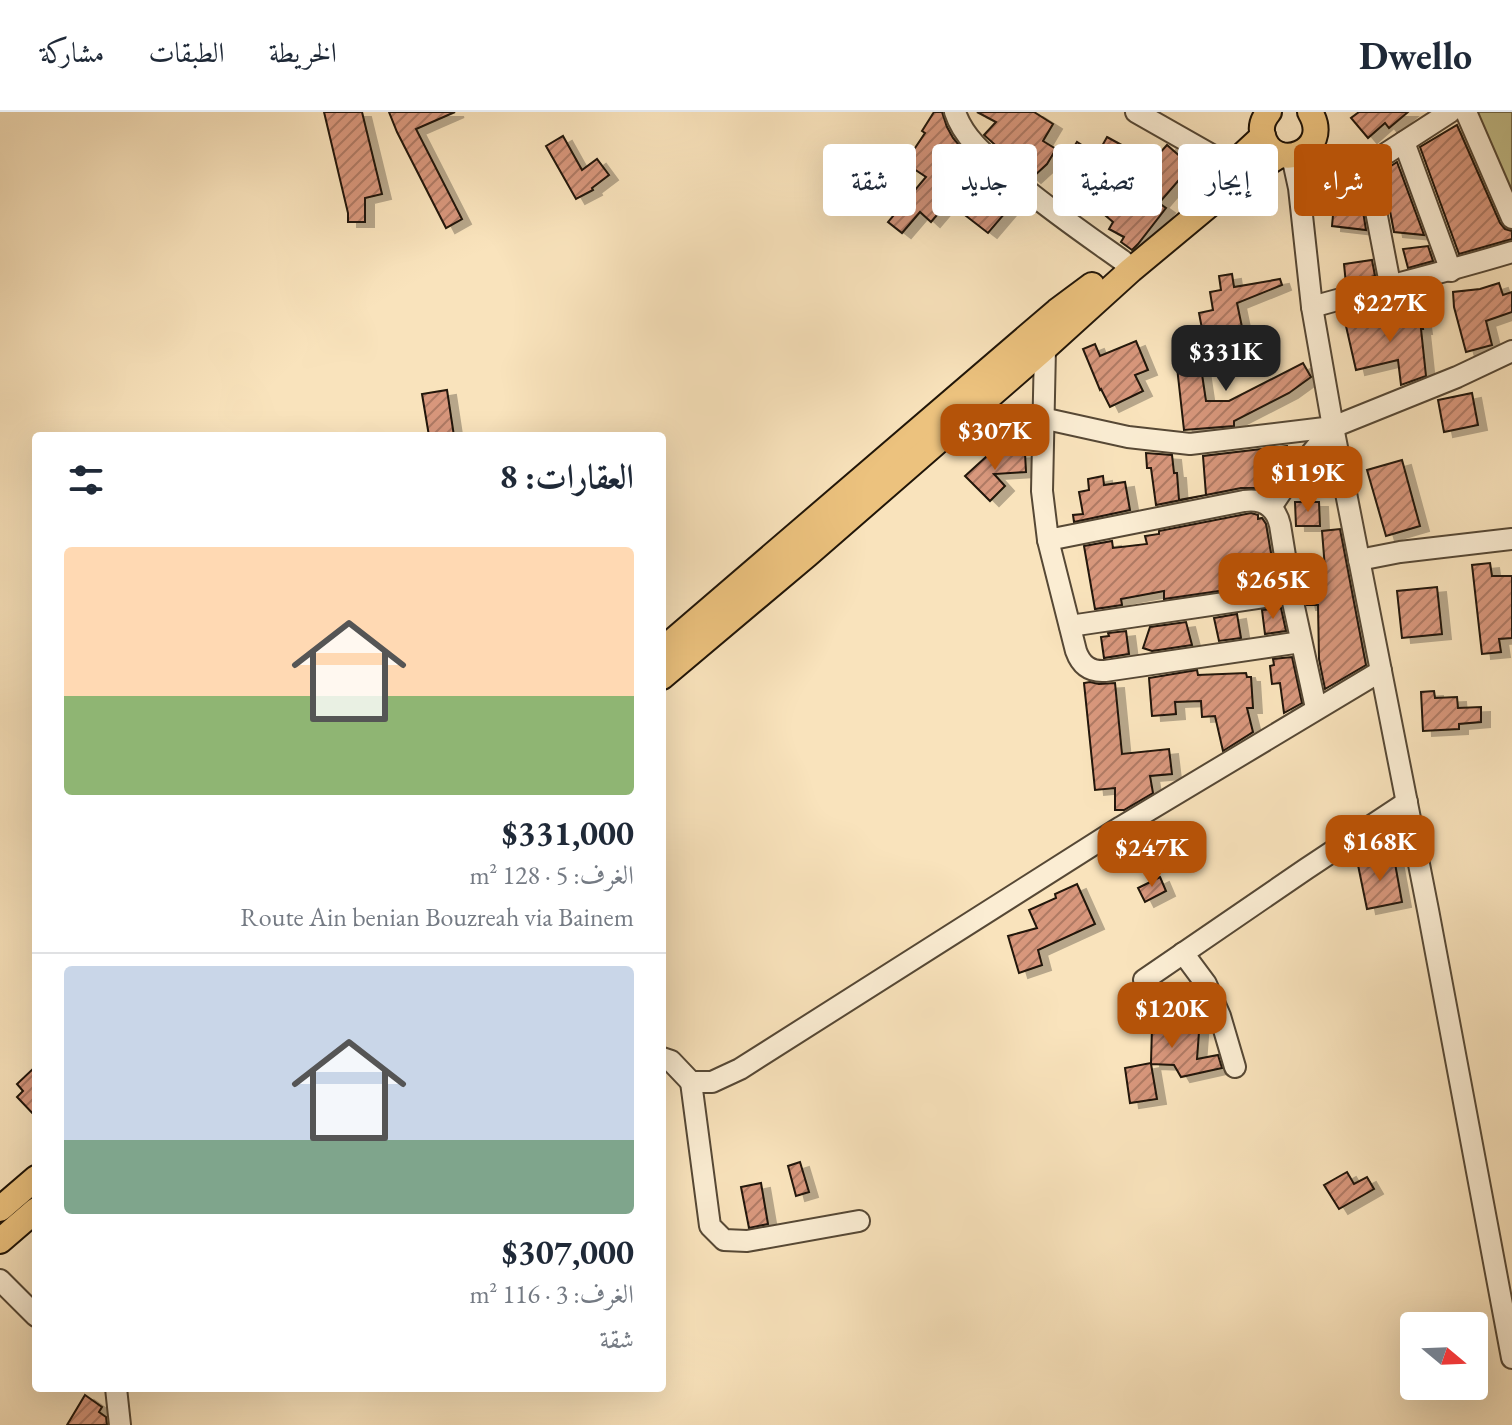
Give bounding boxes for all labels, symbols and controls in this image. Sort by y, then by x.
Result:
text: Dwello [1359,31,1472,80]
text: مشاركة [40,34,104,70]
text: الطبقات [148,34,225,70]
text: الخريطة [269,34,337,70]
chip: شقة [823,144,916,216]
chip: جديد [932,144,1037,216]
chip: تصفية [1053,144,1162,216]
chip: إيجار [1178,144,1278,216]
chip: شراء [1294,144,1392,216]
pin: $227K [1334,276,1446,344]
text: $227K [1353,285,1427,319]
pin: $331K [1170,325,1282,393]
text: $331K [1189,334,1263,368]
pin: $307K [939,404,1051,472]
text: $307K [958,413,1032,447]
pin: $119K [1252,446,1364,514]
text: العقارات: 8 [500,454,634,498]
text: $119K [1271,455,1345,489]
icon: filters [64,458,108,502]
pin: $265K [1217,553,1329,621]
text: $265K [1236,562,1310,596]
icon: home [277,599,421,743]
text: $331,000 [502,811,634,855]
pin: $168K [1324,815,1436,883]
pin: $247K [1096,821,1208,889]
text: $168K [1343,824,1417,858]
text: $247K [1115,830,1189,864]
text: الغرف: 5 · 128 m² [469,858,634,892]
text: Route Ain benian Bouzreah via Bainem [240,900,634,934]
pin: $120K [1116,982,1228,1050]
text: $120K [1135,991,1209,1025]
icon: home [277,1018,421,1162]
text: $307,000 [502,1230,634,1274]
text: الغرف: 3 · 116 m² [469,1277,634,1311]
north arrow [1400,1312,1488,1400]
map controls [1400,1312,1488,1400]
text: شقة [600,1322,634,1356]

